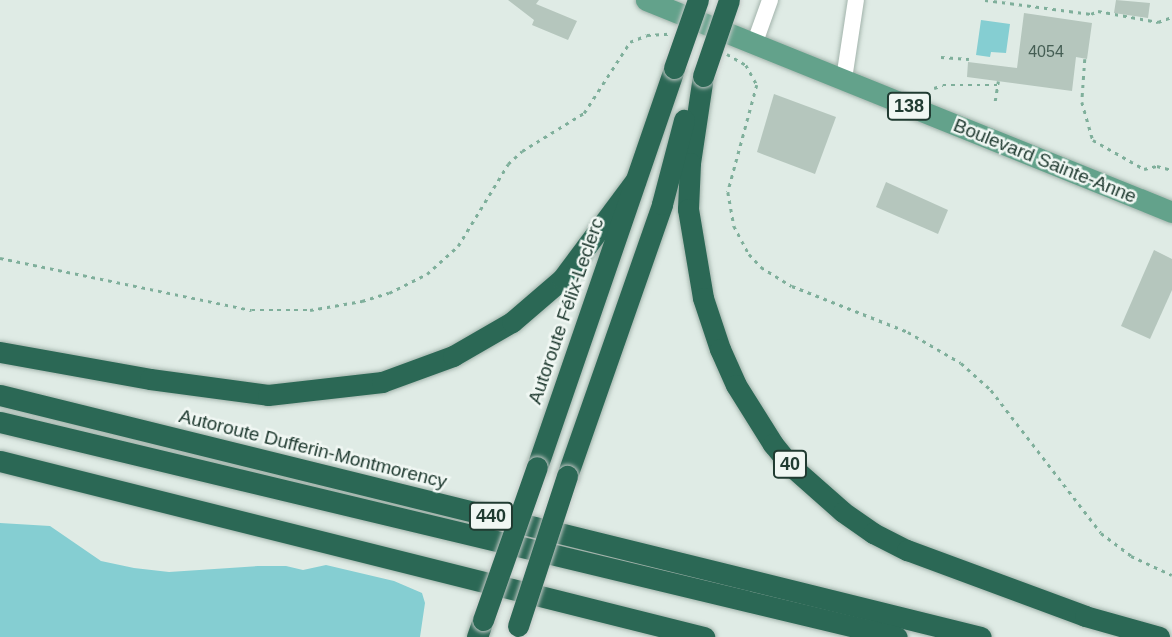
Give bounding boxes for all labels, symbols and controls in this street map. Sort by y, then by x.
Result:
house number: 4054 [1028,42,1064,62]
road number: 138 [886,92,932,120]
street label: Boulevard Sainte-Anne [950,114,1140,208]
street label: Autoroute Félix-Leclerc [523,215,609,407]
street label: Autoroute Dufferin-Montmorency [177,405,449,493]
road number: 40 [772,450,808,478]
road number: 440 [468,502,514,530]

